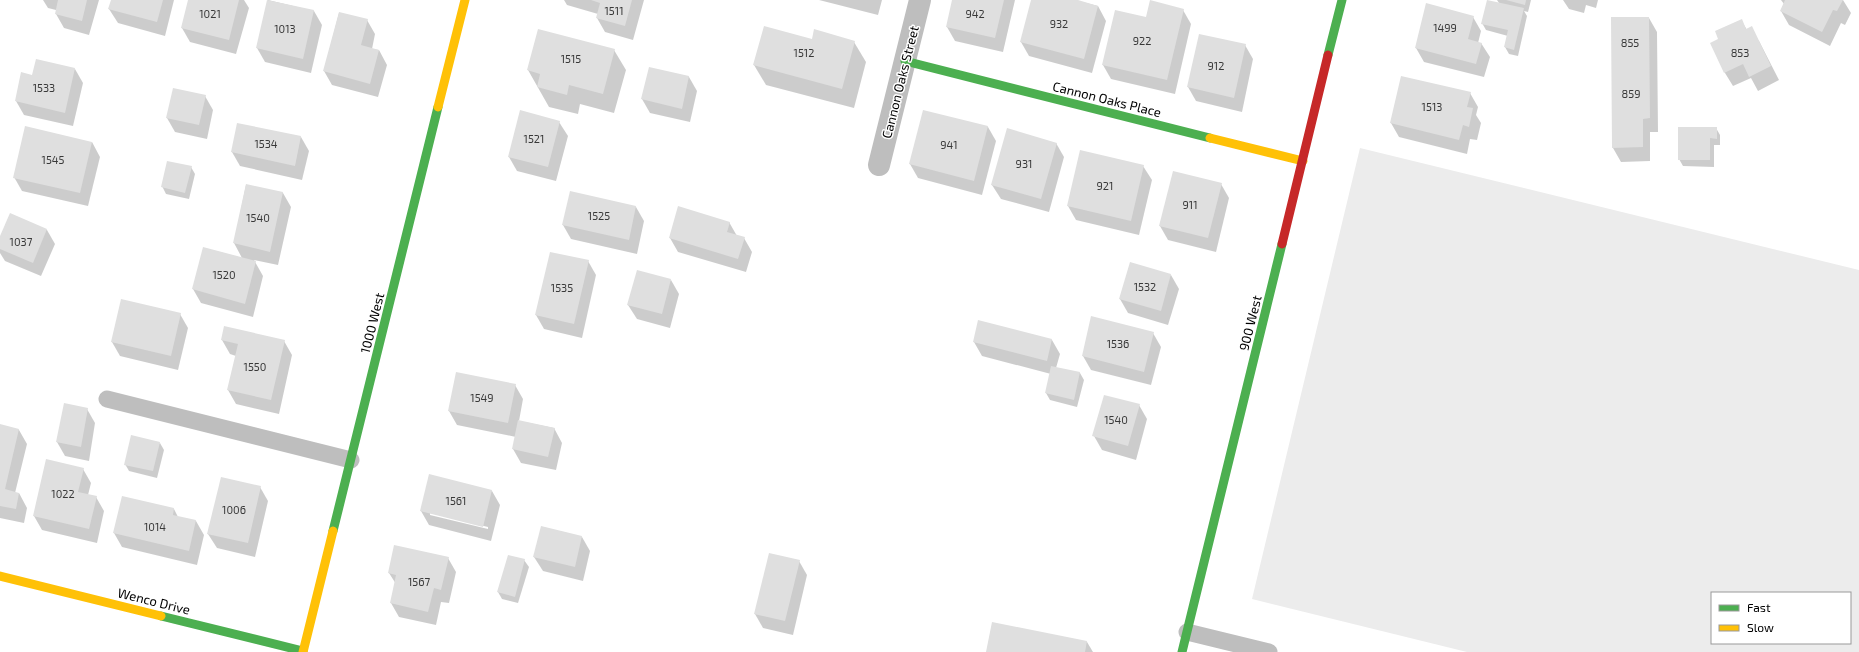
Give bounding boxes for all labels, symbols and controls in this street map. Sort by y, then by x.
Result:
house number: 1511 [604,4,624,17]
house number: 1021 [199,7,221,20]
house number: 942 [965,7,985,20]
house number: 932 [1050,17,1068,30]
house number: 1499 [1433,21,1457,34]
house number: 1013 [274,22,296,35]
street label: Cannon Oaks Street [878,24,922,140]
house number: 922 [1133,34,1151,47]
house number: 855 [1621,36,1639,49]
house number: 1512 [794,46,814,59]
house number: 853 [1731,46,1749,59]
house number: 1515 [561,52,581,65]
house number: 912 [1208,59,1224,72]
street label: Cannon Oaks Place [1051,78,1163,120]
house number: 1533 [33,81,55,94]
house number: 859 [1622,87,1640,100]
house number: 1513 [1422,100,1442,113]
house number: 1521 [524,132,544,145]
house number: 1534 [254,137,278,150]
house number: 941 [940,138,958,151]
house number: 1545 [42,153,65,166]
house number: 931 [1016,157,1032,170]
house number: 921 [1097,179,1113,192]
house number: 911 [1182,198,1198,211]
house number: 1525 [588,209,610,222]
house number: 1540 [246,211,270,224]
house number: 1037 [10,235,33,248]
house number: 1520 [212,268,236,281]
house number: 1532 [1134,280,1156,293]
house number: 1535 [551,281,573,294]
street label: 1000 West [357,291,387,355]
street label: 900 West [1235,294,1265,352]
house number: 1536 [1107,337,1129,350]
house number: 1550 [244,360,266,373]
house number: 1549 [470,391,494,404]
house number: 1540 [1104,413,1128,426]
house number: 1022 [51,487,75,500]
house number: 1561 [446,494,466,507]
house number: 1006 [222,503,246,516]
house number: 1014 [144,520,166,533]
house number: 1567 [408,575,430,588]
street label: Wenco Drive [116,584,192,618]
legend [1711,592,1851,644]
text: Fast [1747,600,1771,614]
text: Slow [1747,620,1774,634]

